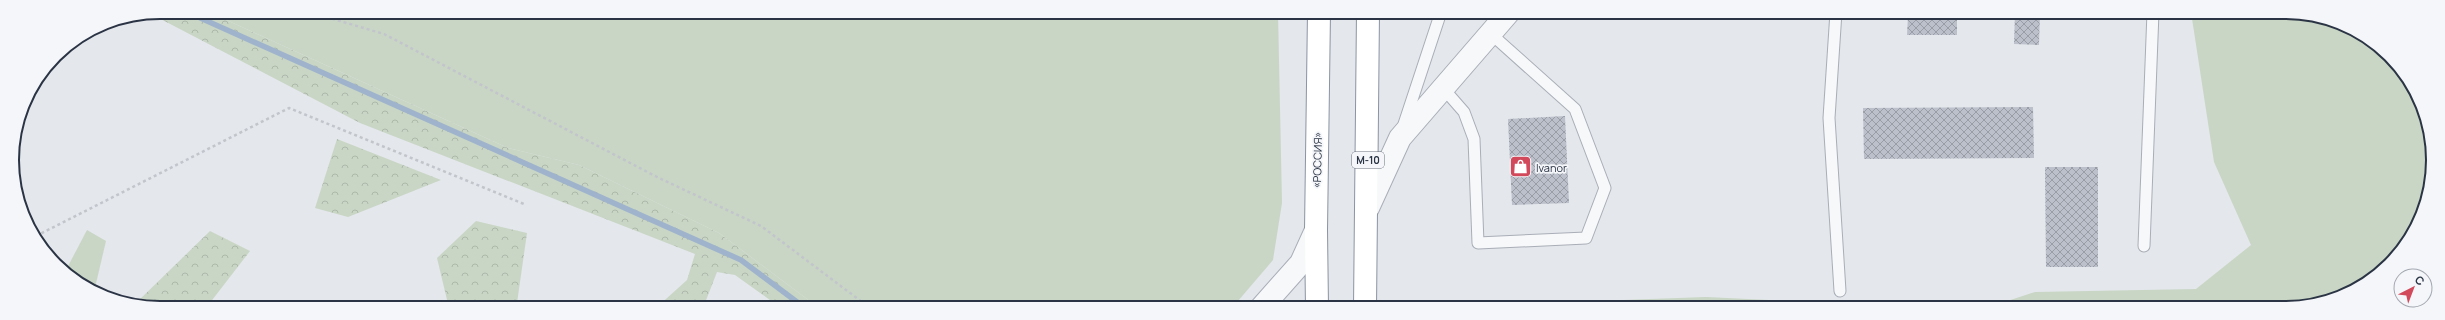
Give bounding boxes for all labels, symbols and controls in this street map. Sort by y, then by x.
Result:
street label: «РОССИЯ» [1309,131,1325,188]
road number: М-10 [1352,152,1384,168]
shop icon: Ivanor [1508,154,1534,180]
place label: Ivanor [1536,160,1567,175]
north arrow [2393,268,2433,308]
text: С [2412,272,2428,288]

